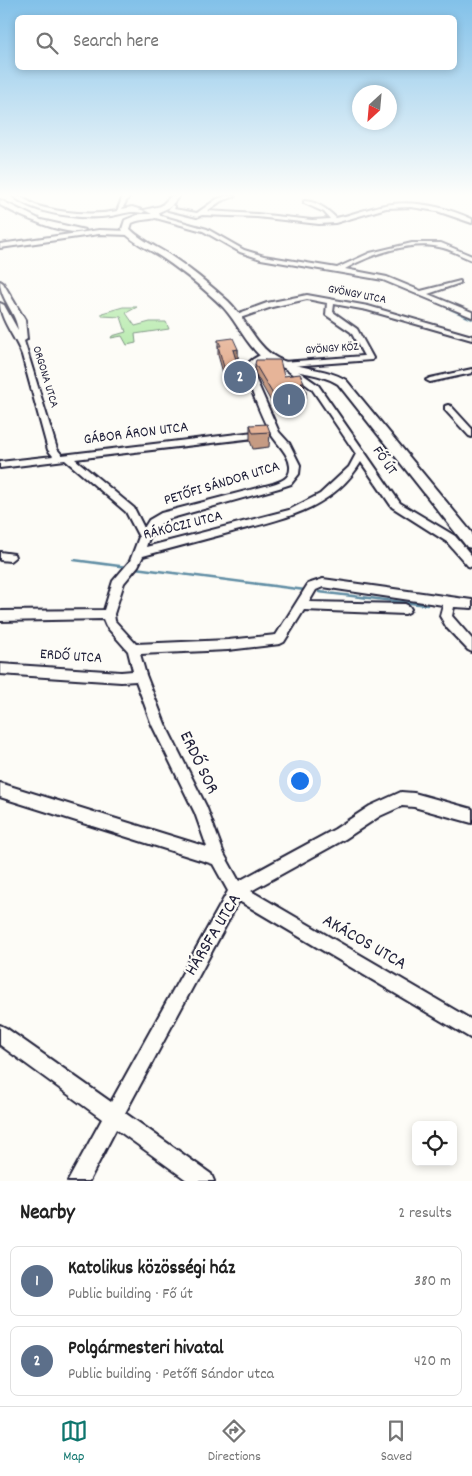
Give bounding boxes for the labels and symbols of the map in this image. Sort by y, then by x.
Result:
north arrow [352,85,397,130]
street label: GYÖNGY UTCA [326,281,388,309]
street label: GYÖNGY KÖZ [305,339,360,359]
street label: ORGONA UTCA [28,344,63,410]
pin: 2 [224,358,256,396]
pin: 1 [273,381,305,419]
street label: GÁBOR ÁRON UTCA [82,417,190,451]
street label: FŐ ÚT [366,442,402,480]
street label: PETŐFI SÁNDOR UTCA [161,456,283,512]
street label: RÁKÓCZI UTCA [141,506,225,546]
street label: ERDŐ UTCA [39,644,103,670]
street label: ERDŐ SOR [172,727,224,799]
your location [287,768,313,794]
street label: HÁRSFA UTCA [180,889,248,981]
street label: AKÁCOS UTCA [317,909,411,977]

